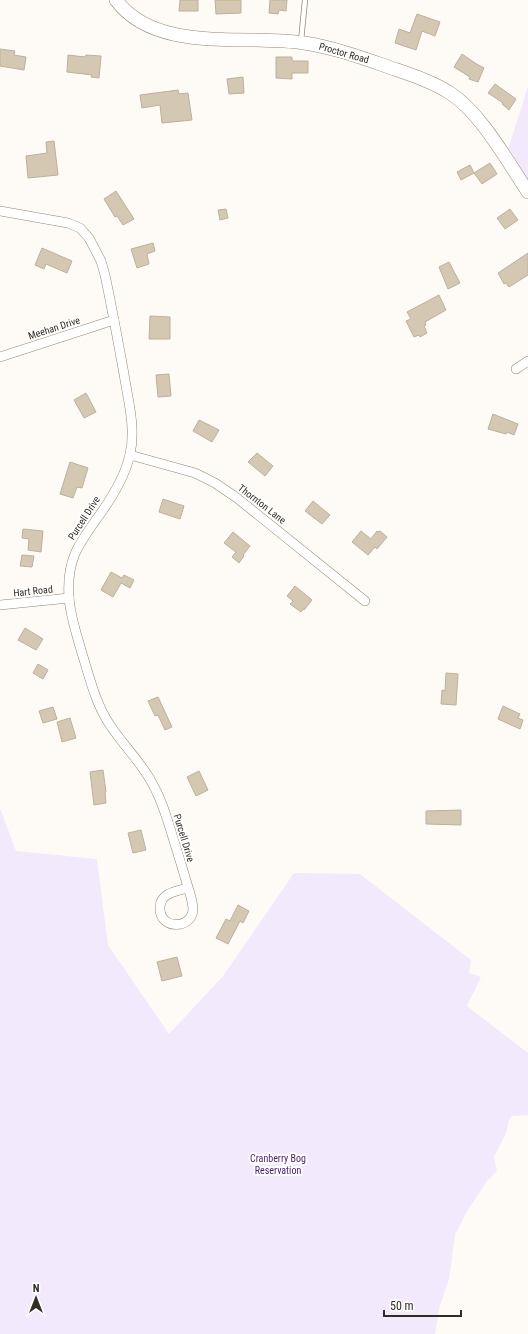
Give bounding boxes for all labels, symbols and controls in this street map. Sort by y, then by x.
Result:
street label: Proctor Road [318,41,370,65]
street label: Meehan Drive [27,314,82,342]
street label: Thornton Lane [236,482,288,526]
street label: Purcell Drive [66,494,102,542]
street label: Hart Road [13,583,53,599]
street label: Purcell Drive [172,813,197,864]
park label: Cranberry Bog Reservation [250,1153,306,1176]
north arrow [16,1278,56,1318]
text: N [33,1282,40,1295]
scale bar [384,1292,461,1318]
text: 50 m [390,1299,414,1313]

